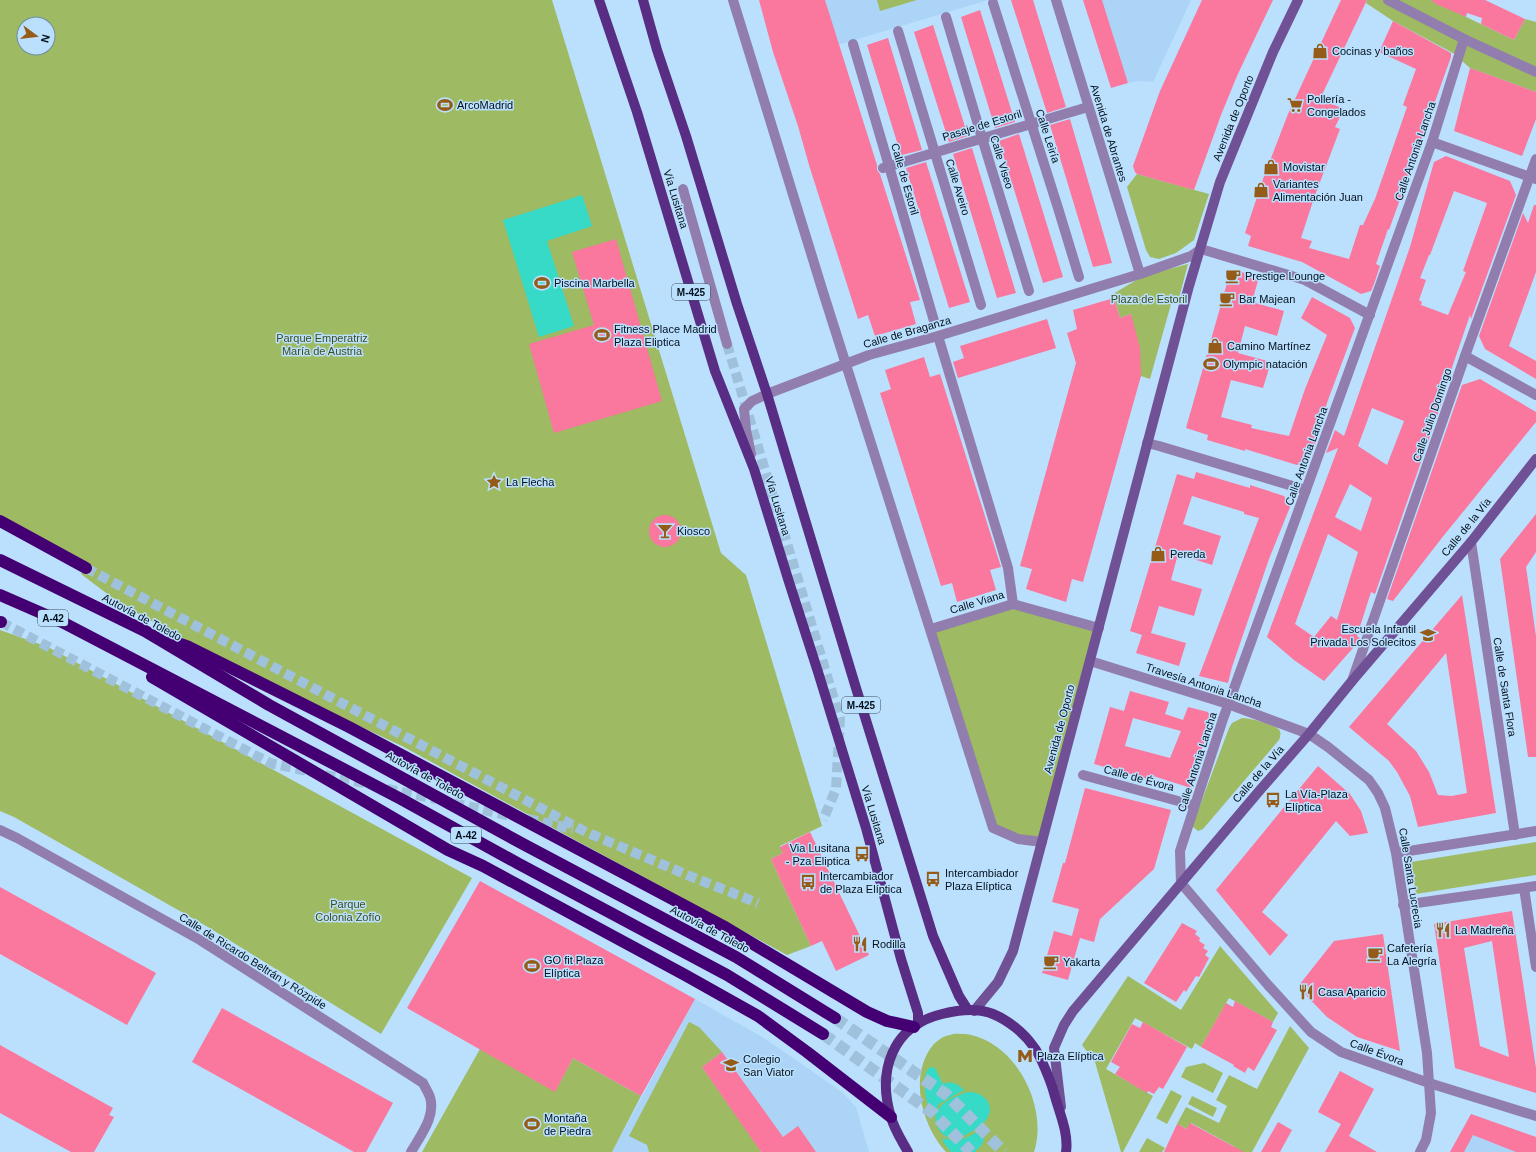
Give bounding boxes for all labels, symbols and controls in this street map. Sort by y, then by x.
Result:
north arrow [16,16,56,56]
text: N [39,33,52,44]
shop icon: Cocinas y baños [1311,42,1329,60]
place label: Cocinas y baños [1332,45,1414,57]
street label: Avenida de Oporto [1210,73,1256,163]
street label: Avenida de Abrantes [1088,83,1130,184]
place label: Pollería - Congelados [1307,93,1366,118]
sports icon: ArcoMadrid [436,96,454,114]
supermarket icon: Pollería - Congelados [1286,96,1304,114]
place label: ArcoMadrid [457,99,513,111]
street label: Calle Antonia Lancha [1392,99,1438,202]
street label: Pasaje de Estoril [941,107,1023,143]
street label: Calle Leiría [1034,108,1063,165]
street label: Calle Viseo [988,134,1016,190]
street label: Calle de Estoril [889,142,921,216]
street label: Calle Aveiro [944,157,972,217]
shop icon: Movistar [1262,158,1280,176]
place label: Movistar [1283,161,1325,173]
street label: Vía Lusitana [661,168,691,231]
place label: Variantes Alimentación Juan [1273,178,1363,203]
shop icon: Variantes Alimentación Juan [1252,181,1270,199]
cafe icon: Prestige Lounge [1224,267,1242,285]
place label: Prestige Lounge [1245,270,1325,282]
sports icon: Piscina Marbella [533,274,551,292]
place label: Piscina Marbella [554,277,636,289]
road number: M-425 [672,284,710,300]
cafe icon: Bar Majean [1218,290,1236,308]
park label: Plaza de Estoril [1111,293,1187,305]
place label: Bar Majean [1239,293,1295,305]
street label: Calle de Braganza [862,314,953,350]
place label: Fitness Place Madrid Plaza Eliptica [614,323,717,348]
sports icon: Fitness Place Madrid Plaza Eliptica [593,326,611,344]
park label: Parque Emperatriz María de Austria [276,332,368,357]
shop icon: Camino Martínez [1206,337,1224,355]
place label: Camino Martínez [1227,340,1311,352]
sports icon: Olympic natación [1202,355,1220,373]
place label: Olympic natación [1223,358,1307,370]
street label: Calle Julio Domingo [1410,367,1454,463]
street label: Calle Antonia Lancha [1283,404,1330,507]
place icon: La Flecha [485,473,503,491]
street label: Vía Lusitana [763,475,793,538]
place label: La Flecha [506,476,555,488]
street label: Calle de la Vía [1439,495,1494,559]
bar icon: Kiosco [656,522,674,540]
place label: Kiosco [677,525,710,537]
shop icon: Pereda [1149,545,1167,563]
place label: Pereda [1170,548,1206,560]
street label: Calle Viana [948,588,1006,616]
street label: Autovía de Toledo [100,591,184,643]
road number: A-42 [38,610,68,626]
place label: Escuela Infantil Privada Los Solecitos [1310,623,1416,648]
school or university icon: Escuela Infantil Privada Los Solecitos [1419,626,1437,644]
street label: Calle de Santa Flora [1491,637,1519,738]
street label: Travesía Antonia Lancha [1144,661,1264,710]
street label: Avenida de Oporto [1041,683,1077,775]
road number: M-425 [842,697,880,713]
street label: Calle Antonia Lancha [1175,710,1219,813]
street label: Calle de la Vía [1230,742,1287,805]
street label: Autovía de Toledo [384,748,466,802]
street label: Calle de Évora [1103,763,1176,793]
street label: Vía Lusitana [859,784,889,847]
place label: La Vía-Plaza Elíptica [1285,788,1349,813]
bus stop icon: La Vía-Plaza Elíptica [1264,791,1282,809]
road number: A-42 [451,827,481,843]
street label: Calle Santa Lucrecia [1397,827,1425,930]
place label: Via Lusitana - Pza Eliptica [786,842,851,867]
bus stop icon: Via Lusitana - Pza Eliptica [853,845,871,863]
place label: Intercambiador Plaza Elíptica [945,867,1019,892]
place label: Intercambiador de Plaza Elíptica [820,870,903,895]
bus stop icon: Intercambiador Plaza Elíptica [924,870,942,888]
bus stop icon: Intercambiador de Plaza Elíptica [799,873,817,891]
park label: Parque Colonia Zofío [315,898,381,923]
street label: Autovía de Toledo [668,903,752,955]
street label: Calle de Ricardo Beltrán y Rózpide [177,911,329,1011]
restaurant icon: La Madreña [1434,921,1452,939]
place label: La Madreña [1455,924,1515,936]
restaurant icon: Rodilla [851,935,869,953]
place label: Rodilla [872,938,907,950]
place label: Cafetería La Alegría [1387,942,1437,967]
cafe icon: Cafetería La Alegría [1366,945,1384,963]
cafe icon: Yakarta [1042,953,1060,971]
place label: GO fit Plaza Elíptica [544,954,604,979]
place label: Yakarta [1063,956,1101,968]
sports icon: GO fit Plaza Elíptica [523,957,541,975]
restaurant icon: Casa Aparicio [1297,983,1315,1001]
place label: Casa Aparicio [1318,986,1386,998]
street label: Calle Évora [1348,1037,1407,1068]
metro station icon: Plaza Elíptica [1016,1047,1034,1065]
place label: Plaza Elíptica [1037,1050,1105,1062]
place label: Colegio San Viator [743,1053,795,1078]
school or university icon: Colegio San Viator [722,1056,740,1074]
place label: Montaña de Piedra [544,1112,592,1137]
sports icon: Montaña de Piedra [523,1115,541,1133]

